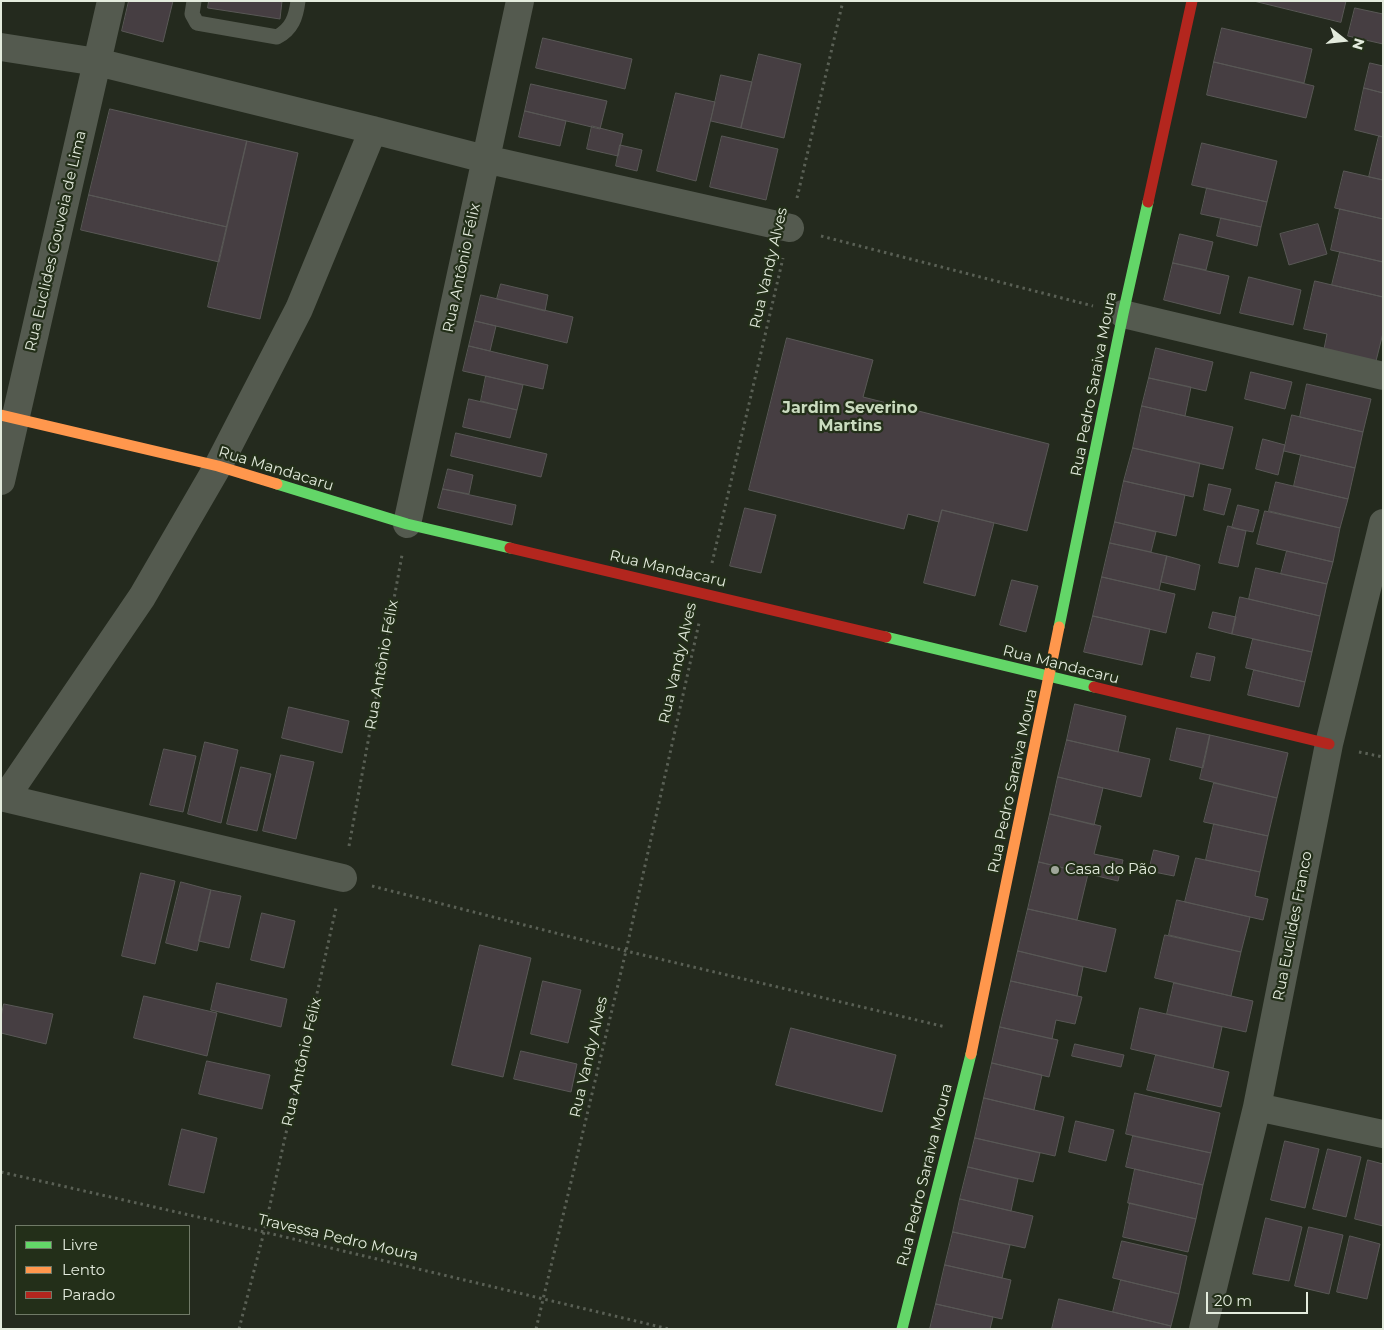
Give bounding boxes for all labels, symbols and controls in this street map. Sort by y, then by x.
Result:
north arrow [1319,15,1369,65]
text: N [1348,36,1369,52]
street label: Rua Euclides Gouveia de Lima [22,129,90,353]
street label: Rua Antônio Félix [440,202,484,334]
street label: Rua Vandy Alves [746,206,792,330]
street label: Rua Pedro Saraiva Moura [1067,290,1121,478]
district label: Jardim Severino Martins [782,398,918,436]
street label: Rua Mandacaru [216,443,336,495]
street label: Rua Mandacaru [608,547,728,591]
street label: Rua Antônio Félix [362,599,402,731]
street label: Rua Vandy Alves [655,601,701,725]
street label: Rua Mandacaru [1001,642,1121,688]
street label: Rua Pedro Saraiva Moura [985,687,1041,875]
street label: Rua Euclides Franco [1270,850,1316,1002]
place label: Casa do Pão [1065,861,1157,879]
marker: Casa do Pão [1049,864,1061,876]
street label: Rua Vandy Alves [566,995,612,1119]
street label: Rua Antônio Félix [278,996,326,1128]
street label: Rua Pedro Saraiva Moura [894,1082,956,1268]
street label: Travessa Pedro Moura [256,1211,420,1265]
legend [15,1225,190,1315]
text: Livre [62,1235,98,1254]
text: Lento [62,1260,105,1279]
scale bar [1209,1282,1312,1314]
text: Parado [62,1285,115,1304]
text: 20 m [1214,1291,1252,1310]

